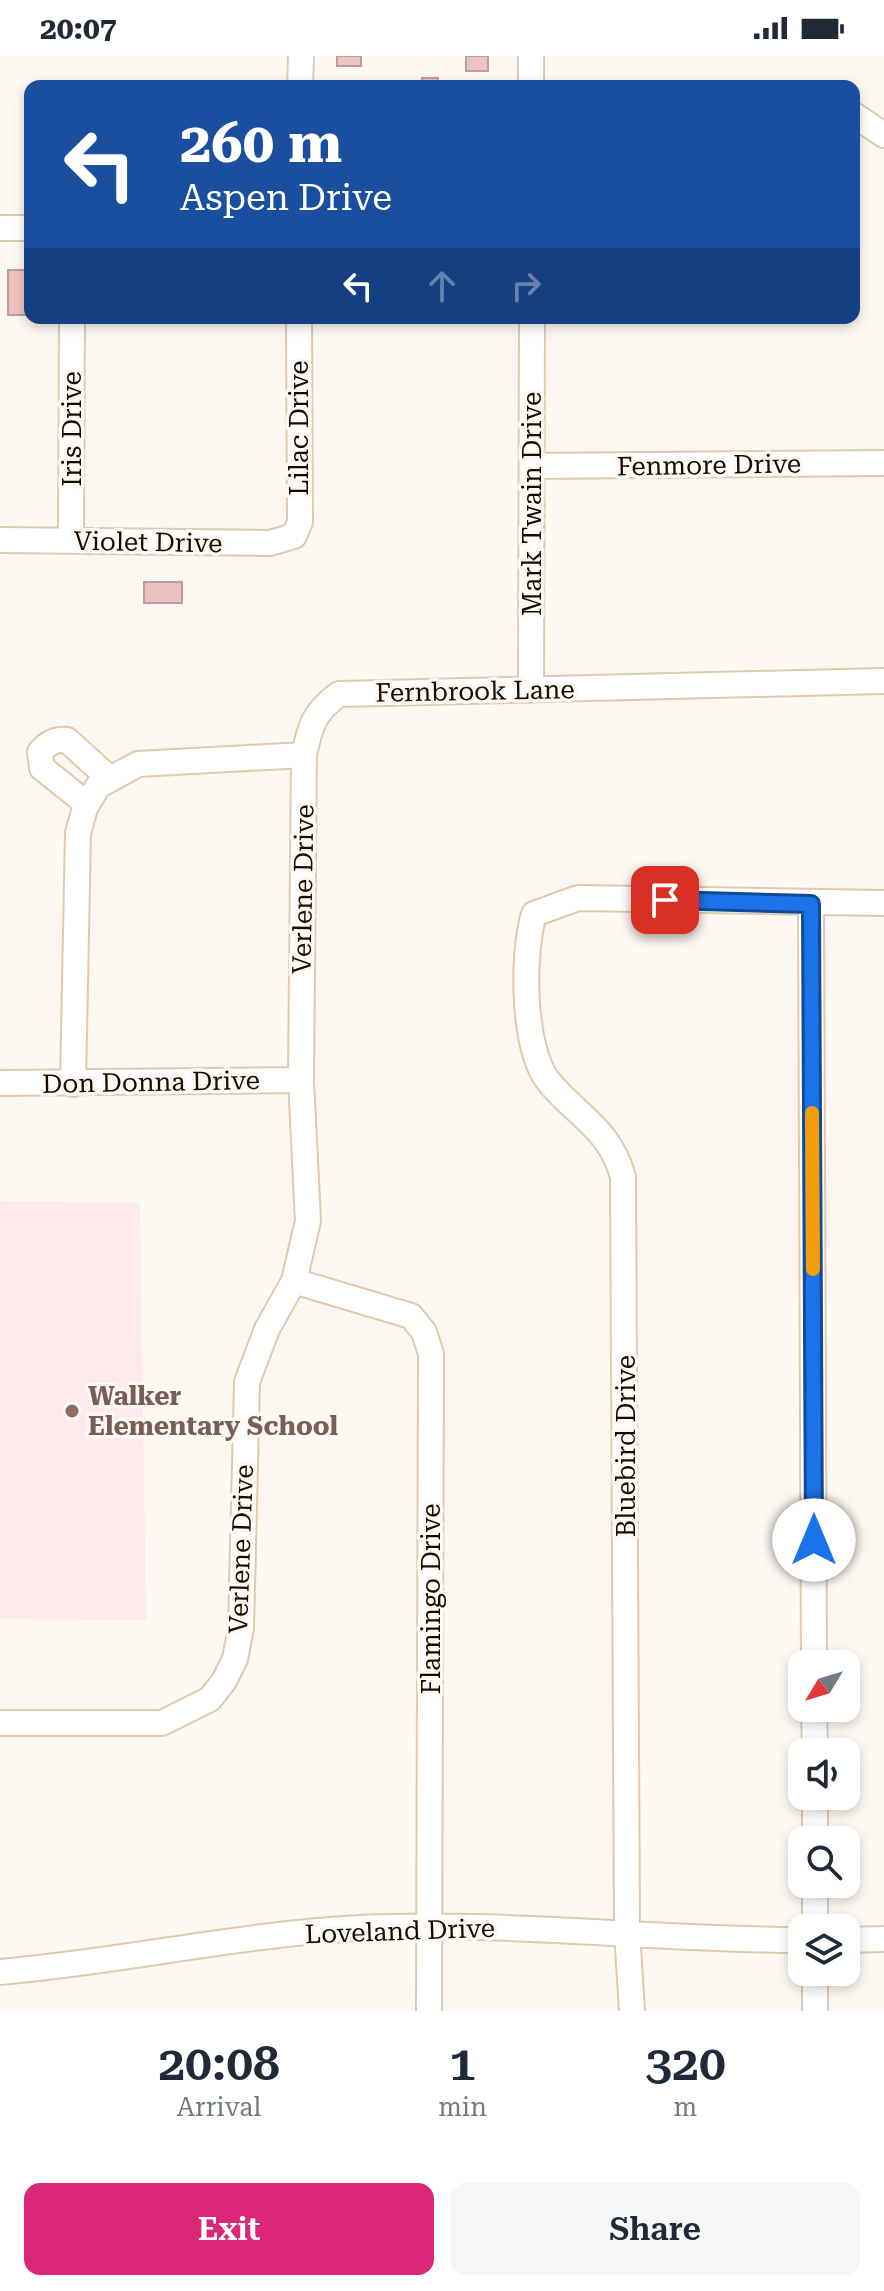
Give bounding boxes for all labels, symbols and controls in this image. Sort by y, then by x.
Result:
text: 20:07 [40,11,117,46]
text: 260 m [180,110,342,176]
icon: left [48,112,152,216]
text: Aspen Drive [180,177,392,219]
icon: left [336,264,380,308]
icon: ahead [420,264,464,308]
icon: right [504,264,548,308]
street label: Lilac Drive [284,360,314,496]
street label: Iris Drive [57,371,87,487]
street label: Mark Twain Drive [517,392,547,616]
street label: Fenmore Drive [617,448,801,482]
street label: Violet Drive [73,526,223,558]
street label: Fernbrook Lane [375,674,575,708]
street label: Verlene Drive [287,804,319,974]
pin [631,866,699,934]
icon: arrive [643,878,687,922]
street label: Don Donna Drive [42,1065,260,1099]
street label: Bluebird Drive [611,1355,641,1537]
place label: Walker Elementary School [88,1381,339,1441]
marker: Walker Elementary School [63,1402,81,1420]
street label: Verlene Drive [223,1464,259,1634]
position arrow [772,1498,856,1582]
street label: Flamingo Drive [416,1503,446,1695]
north arrow [788,1650,860,1722]
map controls [788,1650,860,1986]
button: sound [788,1738,860,1810]
button: search [788,1826,860,1898]
street label: Loveland Drive [304,1913,496,1949]
button: layers [788,1914,860,1986]
text: 20:08 [158,2036,280,2092]
text: 1 [449,2036,476,2092]
text: 320 [645,2036,726,2092]
text: Arrival [177,2092,261,2122]
text: min [438,2092,487,2122]
text: m [674,2092,697,2122]
button: Exit [24,2183,434,2275]
button: Share [450,2183,860,2275]

